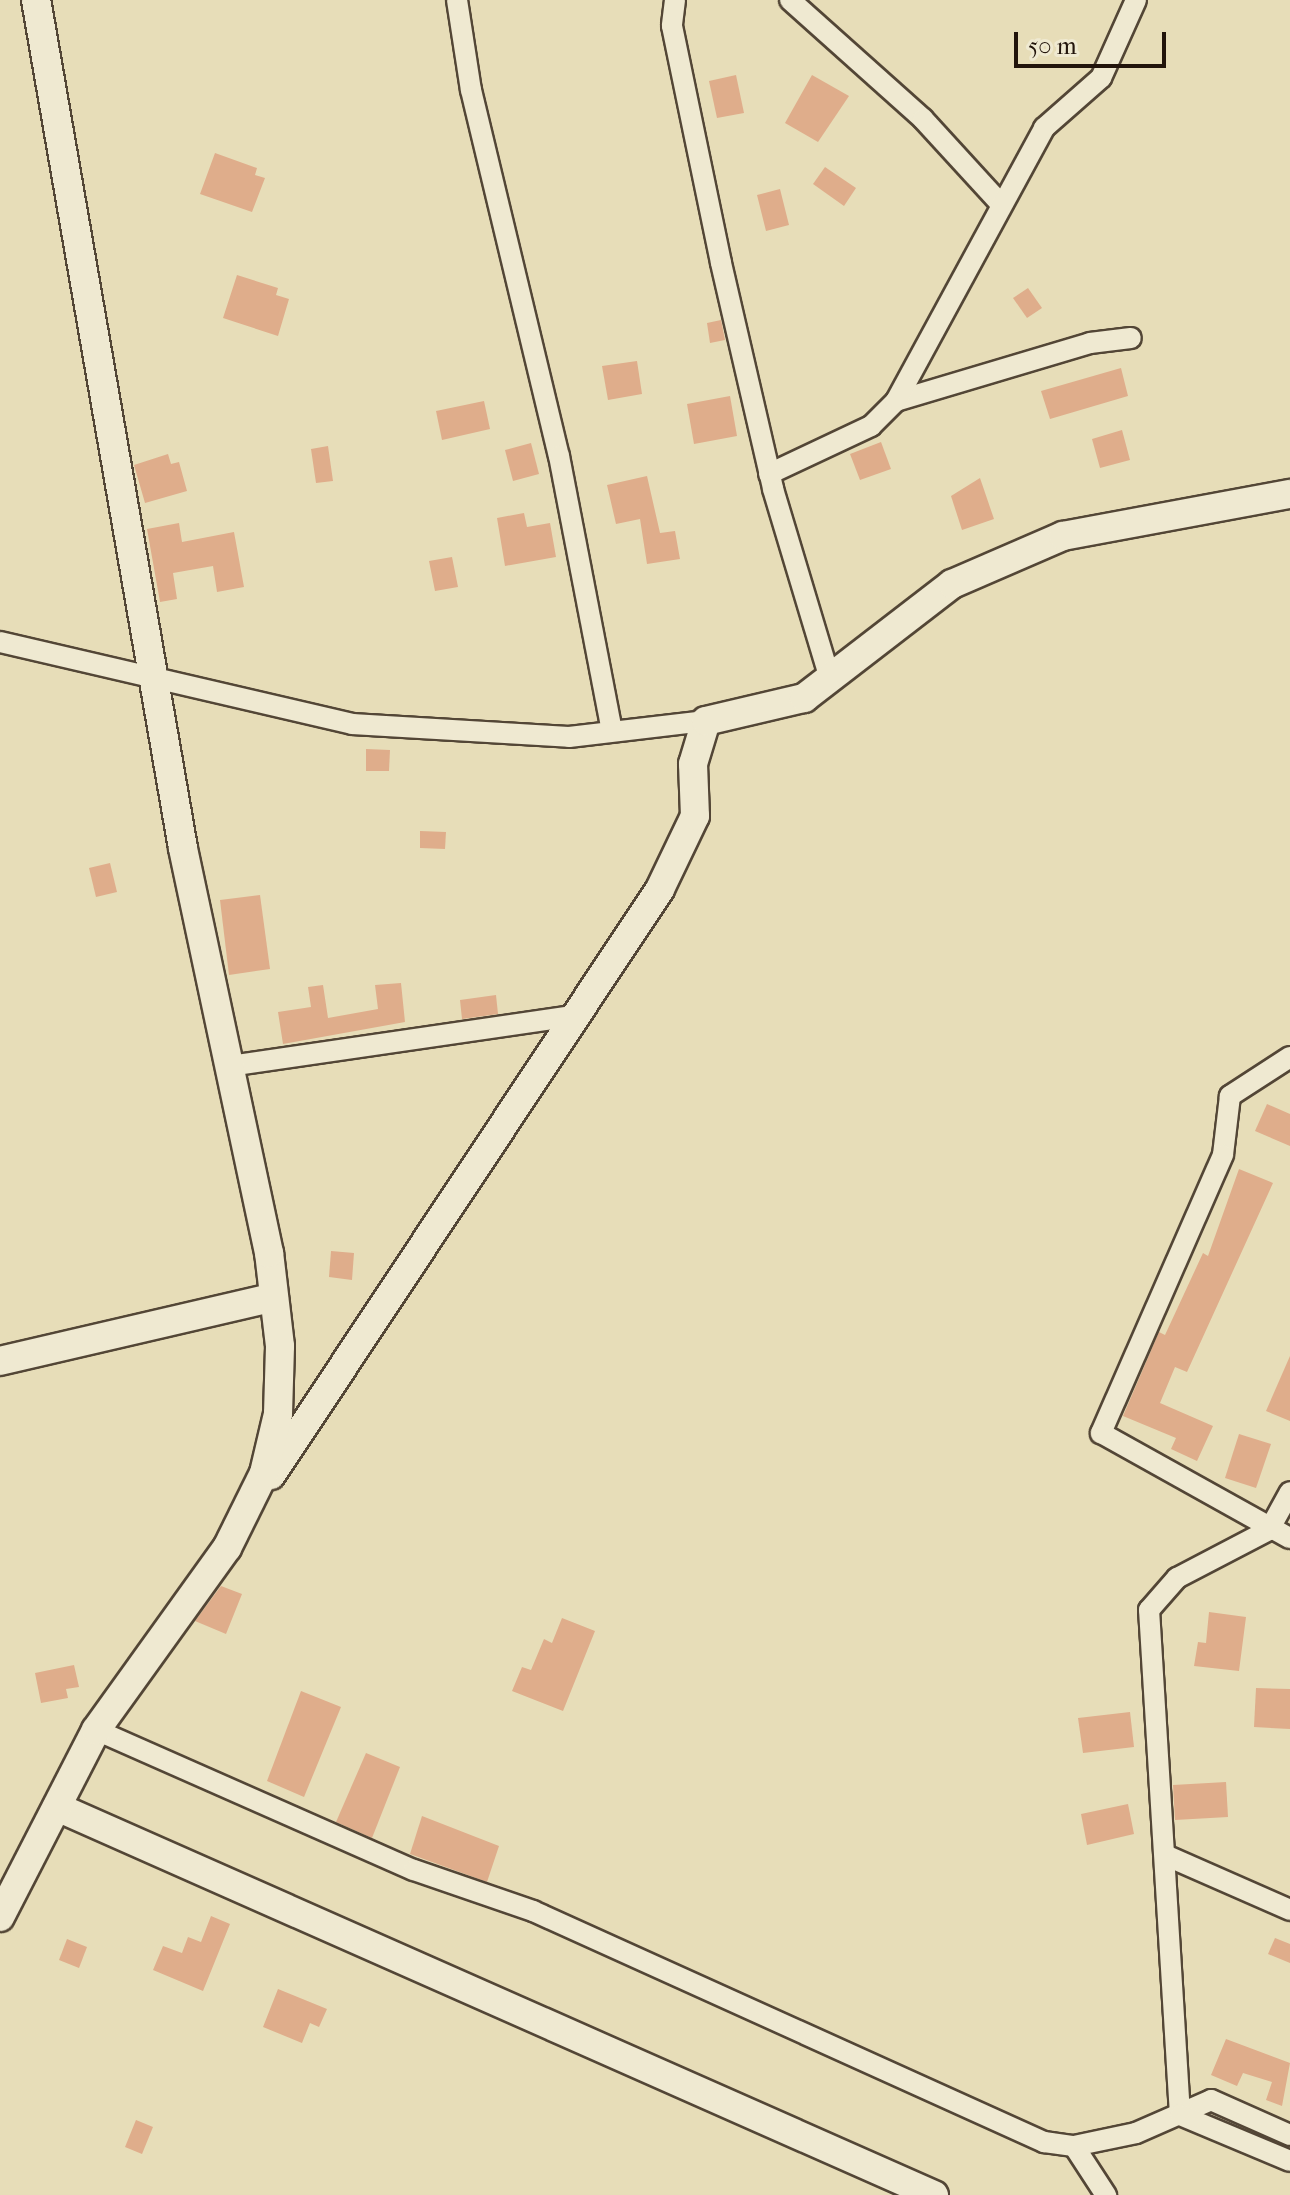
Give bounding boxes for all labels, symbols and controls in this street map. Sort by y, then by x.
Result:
scale bar [1018,16,1170,66]
text: 50 m [1028,32,1077,60]

